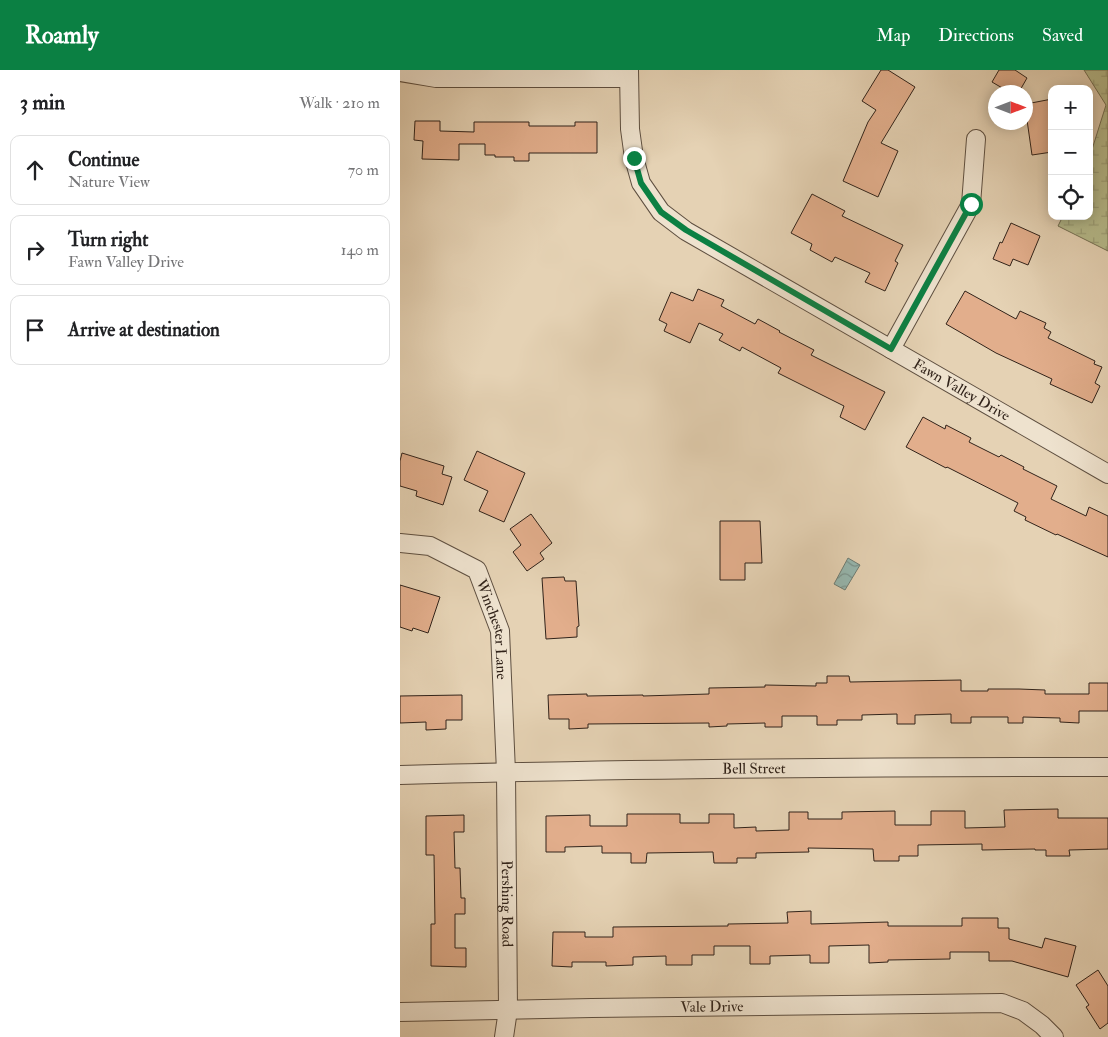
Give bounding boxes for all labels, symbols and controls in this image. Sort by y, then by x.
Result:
text: Roamly [25,20,99,51]
text: Map [877,24,910,47]
text: Directions [938,24,1014,47]
text: Saved [1042,24,1083,47]
north arrow [988,85,1033,130]
map controls [1048,85,1093,220]
button: + [1048,85,1093,130]
text: 3 min [20,89,65,116]
text: Walk · 210 m [299,93,380,113]
button: − [1048,130,1093,175]
route end [623,147,646,170]
text: Continue [68,148,139,172]
icon: ahead [21,156,49,184]
text: 70 m [348,160,379,180]
text: Nature View [68,172,150,192]
button: locate [1048,175,1093,220]
route start [960,193,983,216]
text: Turn right [68,228,148,252]
icon: right [21,236,49,264]
text: 140 m [341,240,379,260]
text: Fawn Valley Drive [68,252,184,272]
icon: arrive [21,316,49,344]
text: Arrive at destination [68,318,220,342]
street label: Fawn Valley Drive [910,355,1013,426]
street label: Winchester Lane [471,576,511,680]
street label: Bell Street [722,759,786,779]
street label: Pershing Road [497,860,516,948]
street label: Vale Drive [680,997,744,1017]

